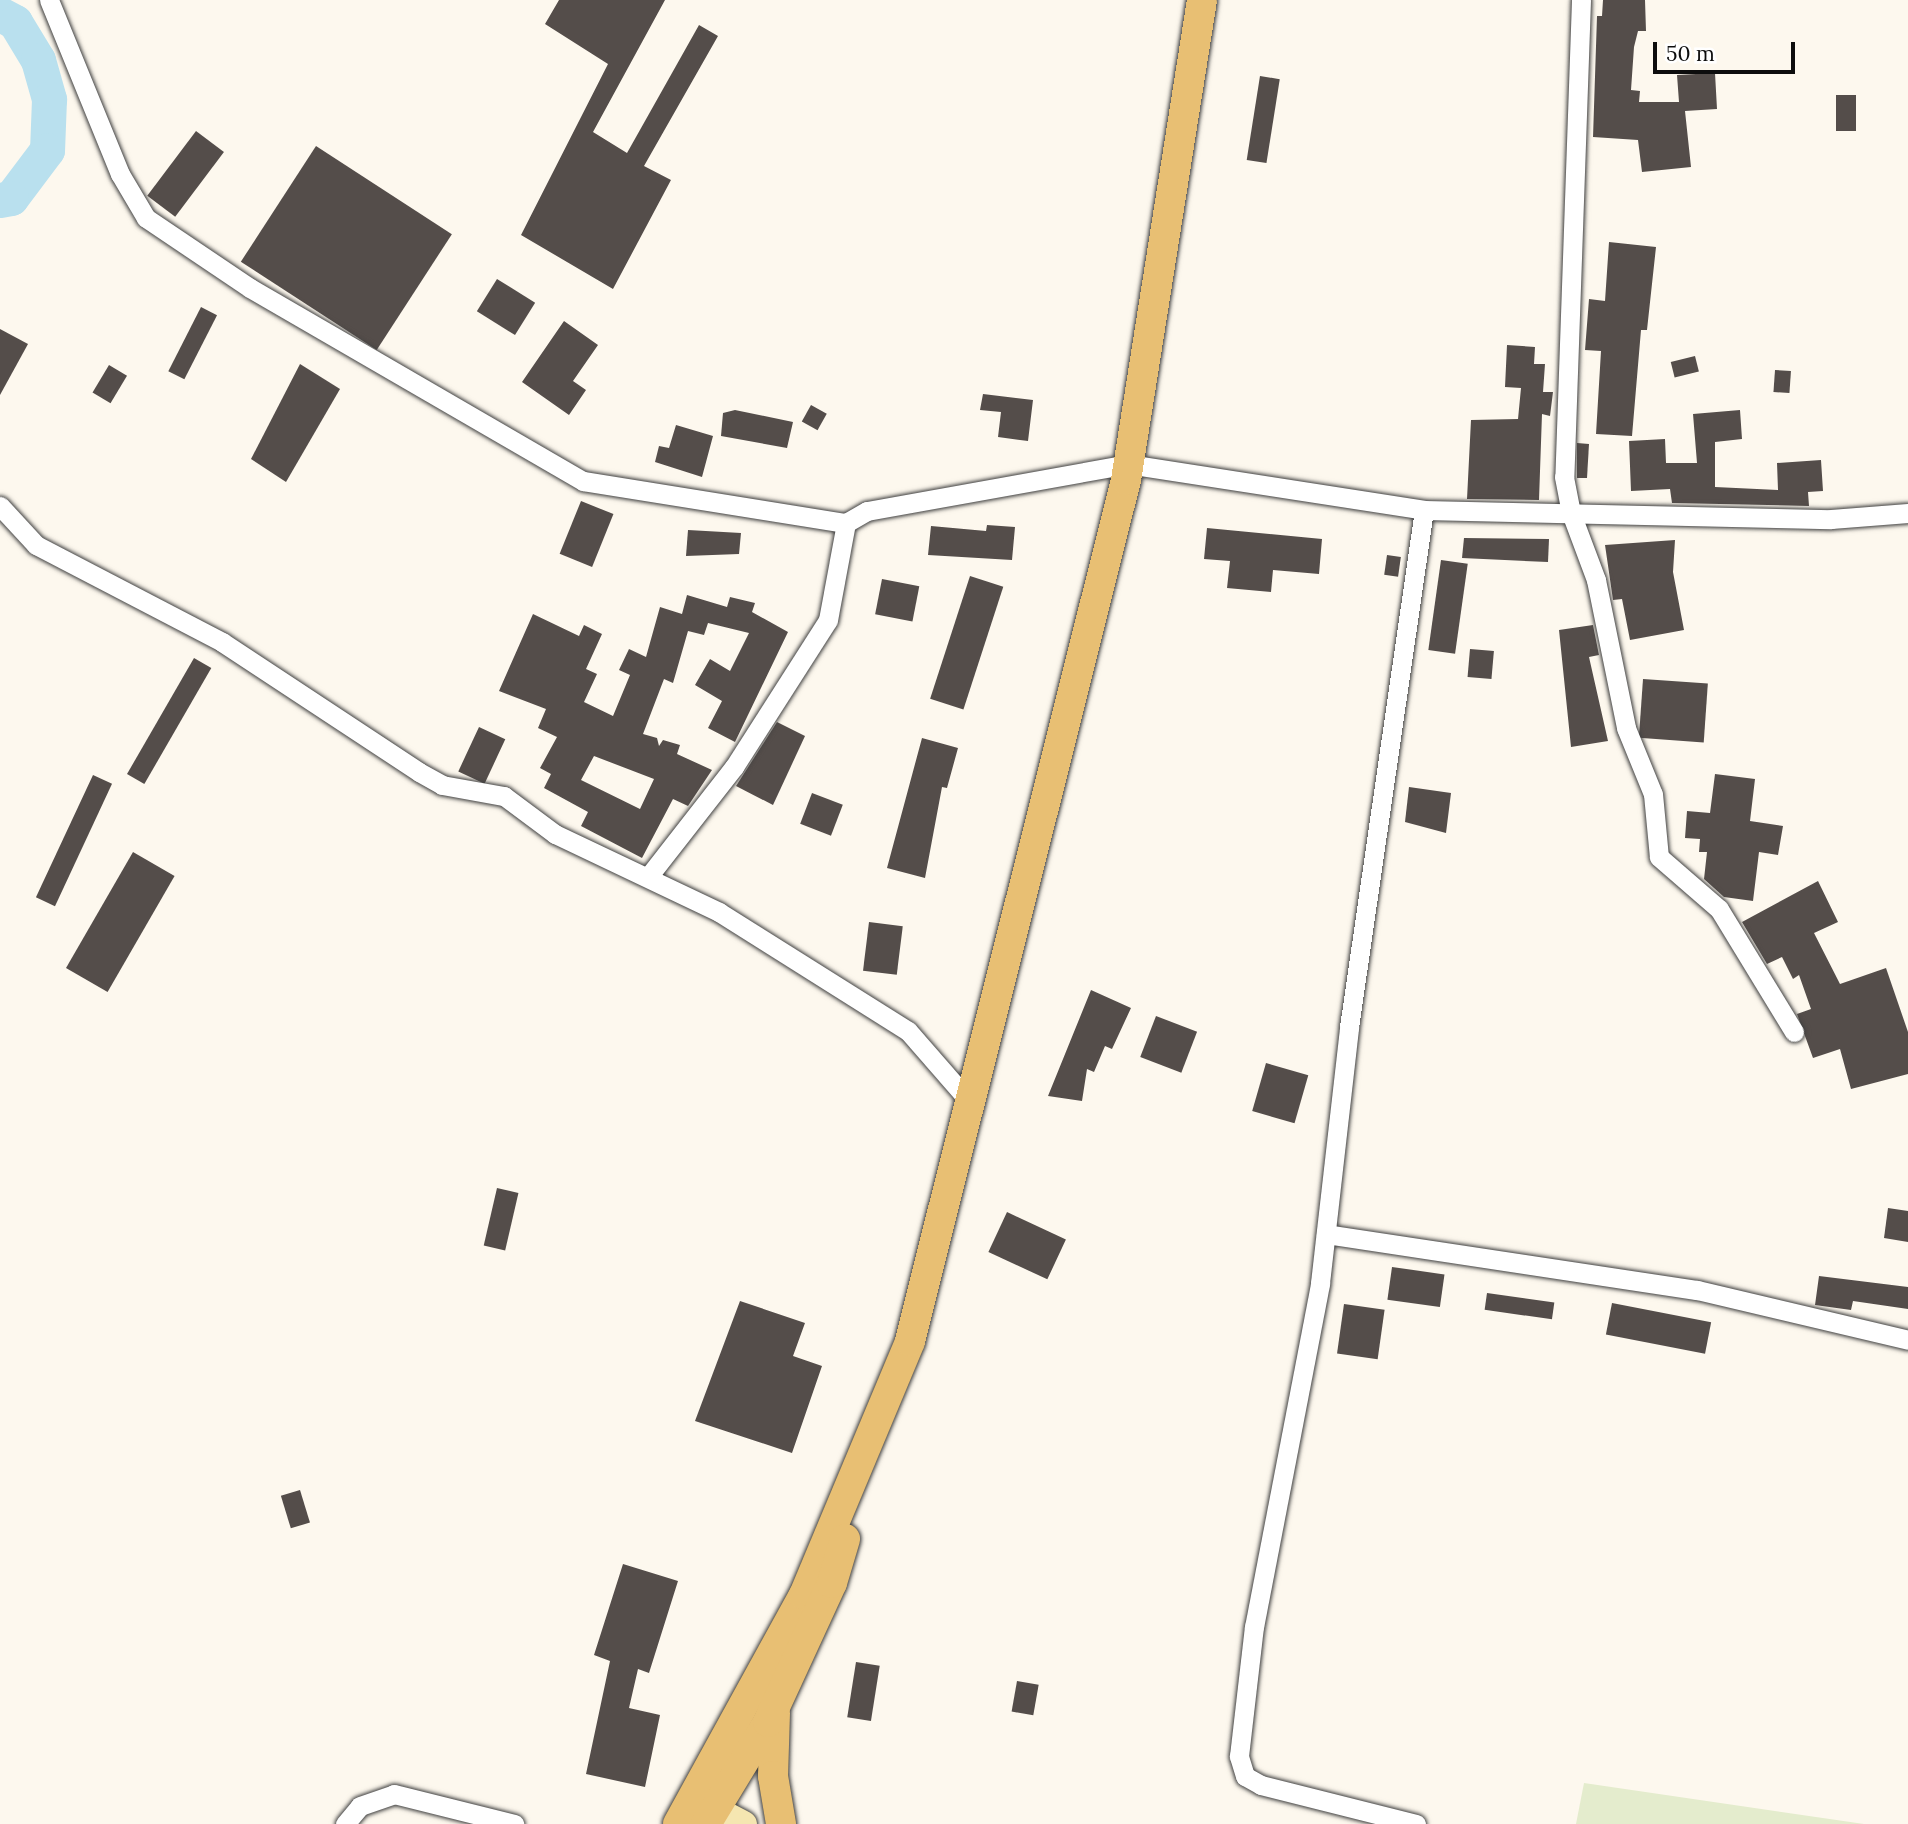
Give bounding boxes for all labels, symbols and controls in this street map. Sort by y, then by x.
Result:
scale bar [1656,28,1798,72]
text: 50 m [1666,40,1715,67]

